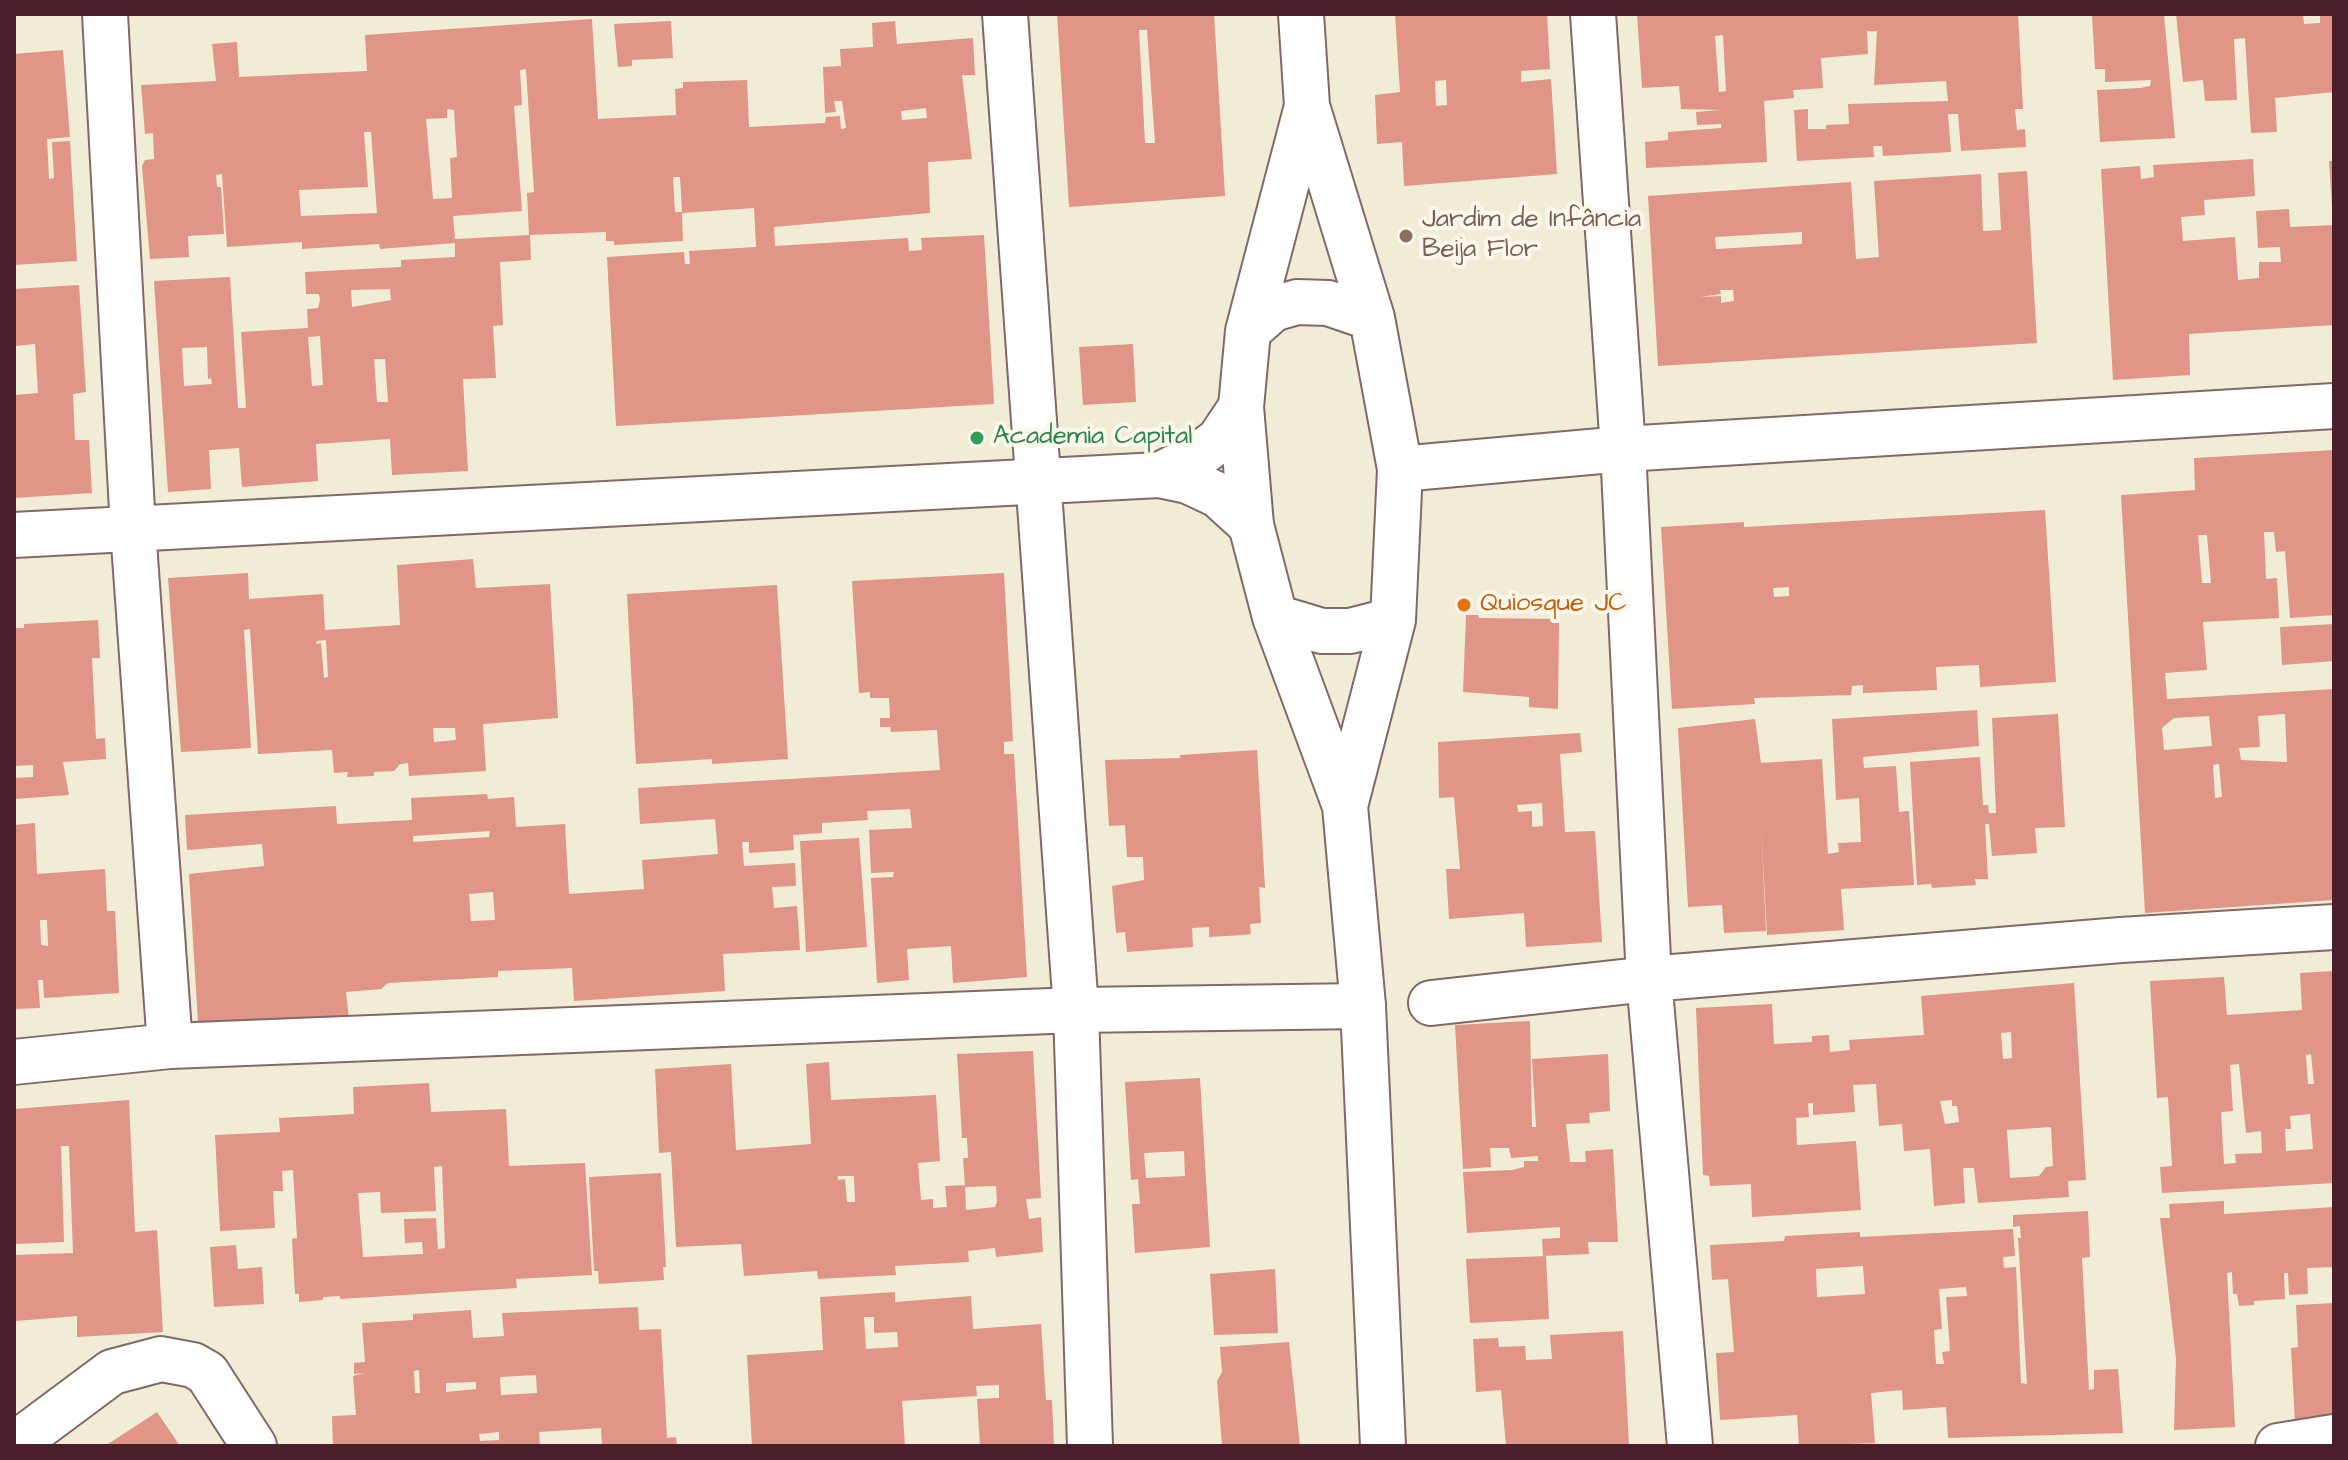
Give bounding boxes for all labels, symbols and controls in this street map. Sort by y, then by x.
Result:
place label: Jardim de Infância Beija Flor [1422,205,1641,266]
marker: Jardim de Infância Beija Flor [1397,227,1415,245]
place label: Academia Capital [993,422,1192,454]
marker: Academia Capital [968,429,986,447]
place label: Quiosque JC [1480,589,1627,621]
marker: Quiosque JC [1455,596,1473,614]

